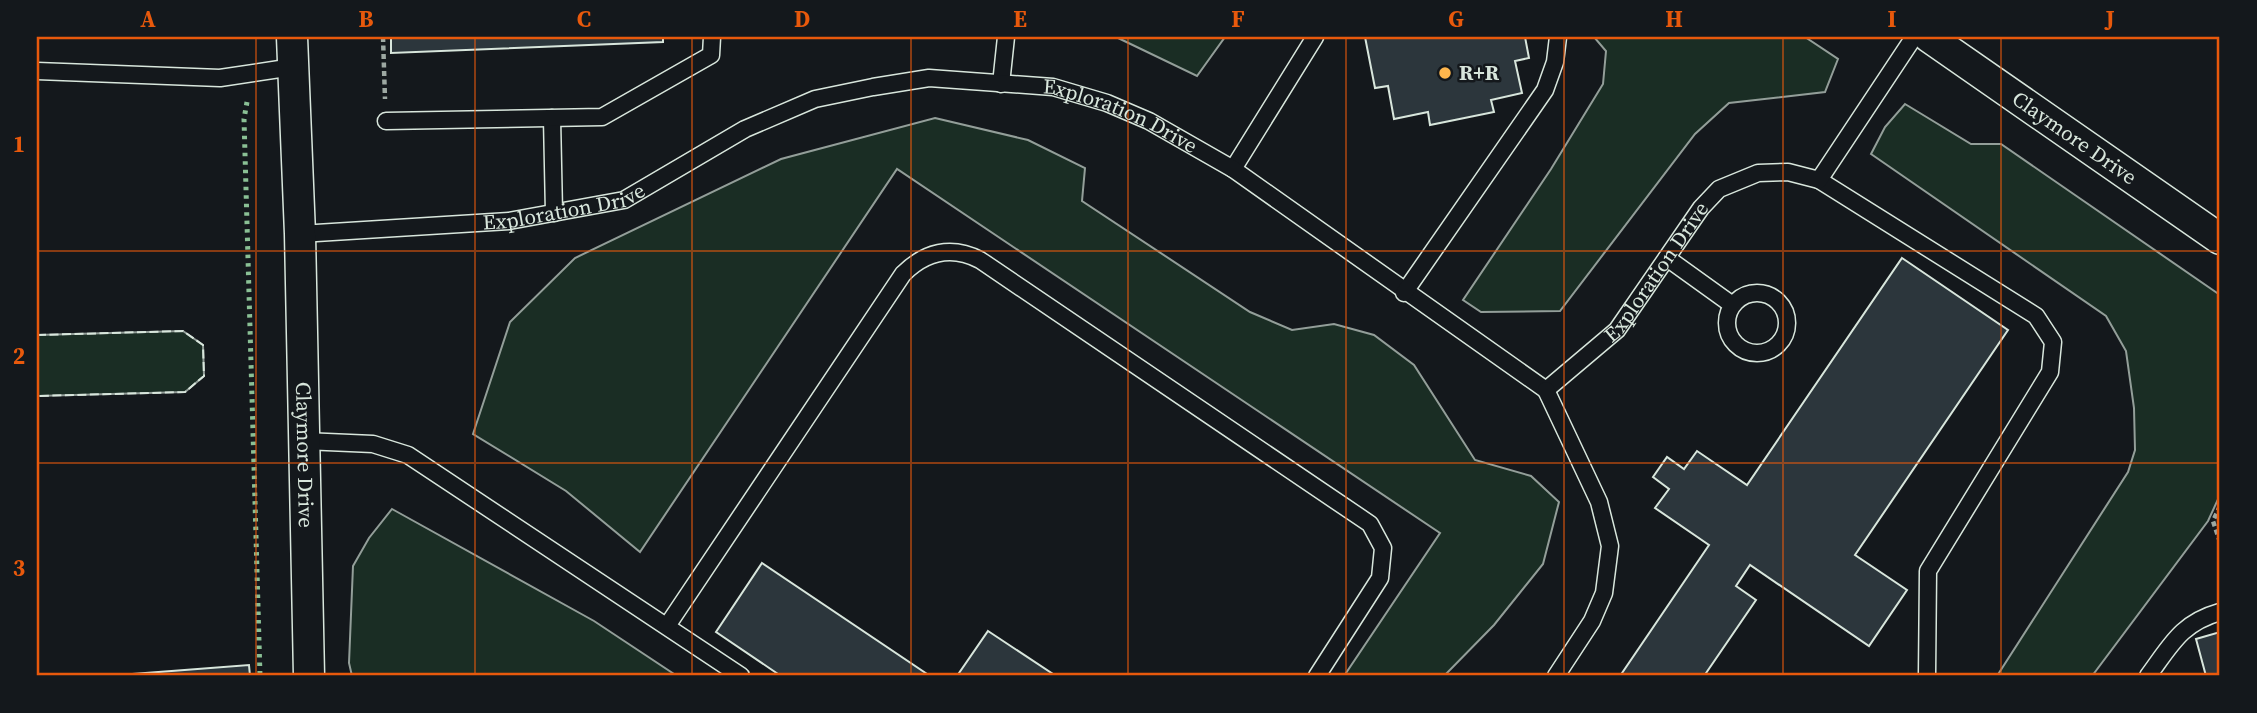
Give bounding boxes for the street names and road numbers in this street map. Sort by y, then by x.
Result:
street label: Exploration Drive [1042,71,1203,160]
street label: Claymore Drive [2006,84,2143,191]
street label: Exploration Drive [482,176,650,237]
street label: Exploration Drive [1598,196,1715,349]
street label: Claymore Drive [289,381,321,528]

